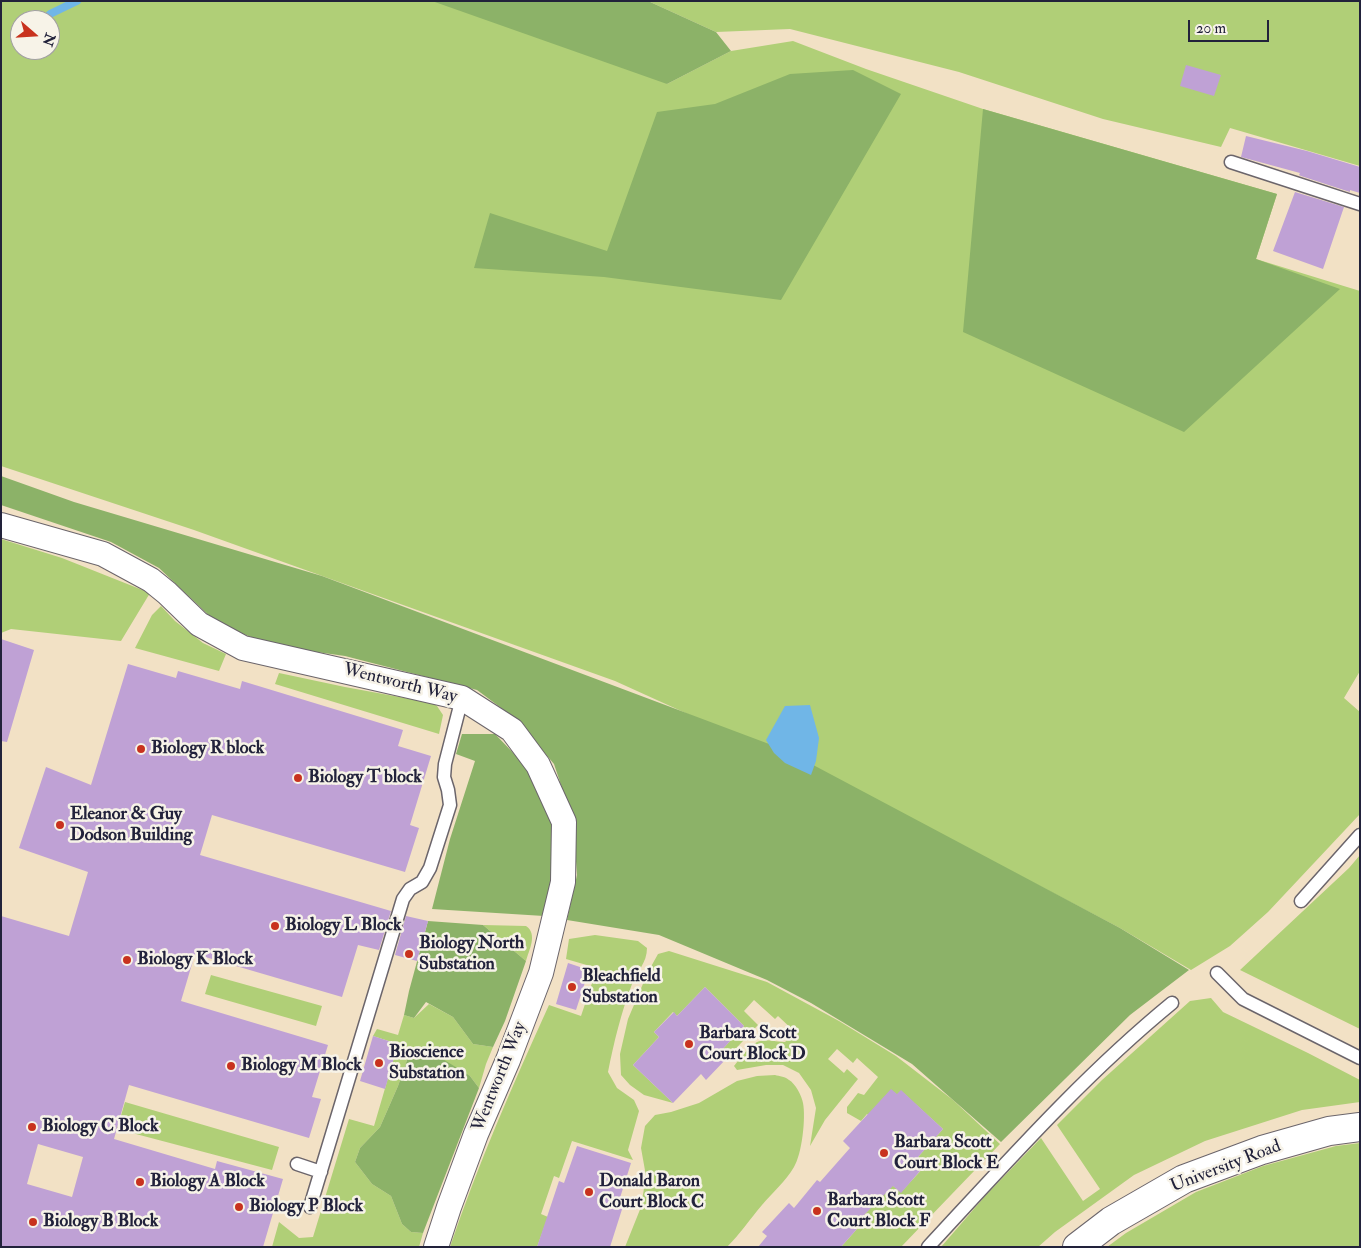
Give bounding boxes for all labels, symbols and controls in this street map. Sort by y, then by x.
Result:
north arrow [10,10,60,60]
scale bar [1191,10,1272,42]
text: 20 m [1196,19,1226,38]
text: N [39,31,59,48]
street label: Wentworth Way [341,659,459,709]
place label: Biology R block [151,738,264,760]
marker: Biology R block [135,743,147,755]
place label: Biology T block [308,767,422,789]
marker: Biology T block [292,772,304,784]
place label: Eleanor & Guy Dodson Building [70,804,192,846]
marker: Eleanor & Guy Dodson Building [54,819,66,831]
place label: Biology L Block [285,915,402,937]
marker: Biology L Block [269,920,281,932]
place label: Biology North Substation [419,933,524,976]
marker: Biology North Substation [403,948,415,960]
place label: Biology K Block [137,949,253,971]
marker: Biology K Block [121,954,133,966]
place label: Bleachfield Substation [582,966,661,1009]
marker: Bleachfield Substation [566,981,578,993]
street label: Wentworth Way [468,1019,532,1135]
place label: Barbara Scott Court Block D [699,1023,806,1066]
marker: Barbara Scott Court Block D [683,1038,695,1050]
place label: Bioscience Substation [389,1042,465,1084]
place label: Biology M Block [241,1055,362,1077]
marker: Bioscience Substation [373,1057,385,1069]
marker: Biology M Block [225,1060,237,1072]
place label: Biology C Block [42,1116,159,1138]
marker: Biology C Block [26,1121,38,1133]
place label: Barbara Scott Court Block E [894,1132,999,1174]
street label: University Road [1168,1136,1284,1198]
marker: Barbara Scott Court Block E [878,1147,890,1159]
place label: Biology A Block [150,1171,265,1193]
place label: Donald Baron Court Block C [599,1171,704,1214]
marker: Biology A Block [134,1176,146,1188]
marker: Donald Baron Court Block C [583,1186,595,1198]
place label: Barbara Scott Court Block F [827,1190,930,1232]
place label: Biology P Block [249,1196,363,1218]
marker: Biology P Block [233,1201,245,1213]
marker: Barbara Scott Court Block F [811,1205,823,1217]
place label: Biology B Block [43,1211,158,1233]
marker: Biology B Block [27,1216,39,1228]

